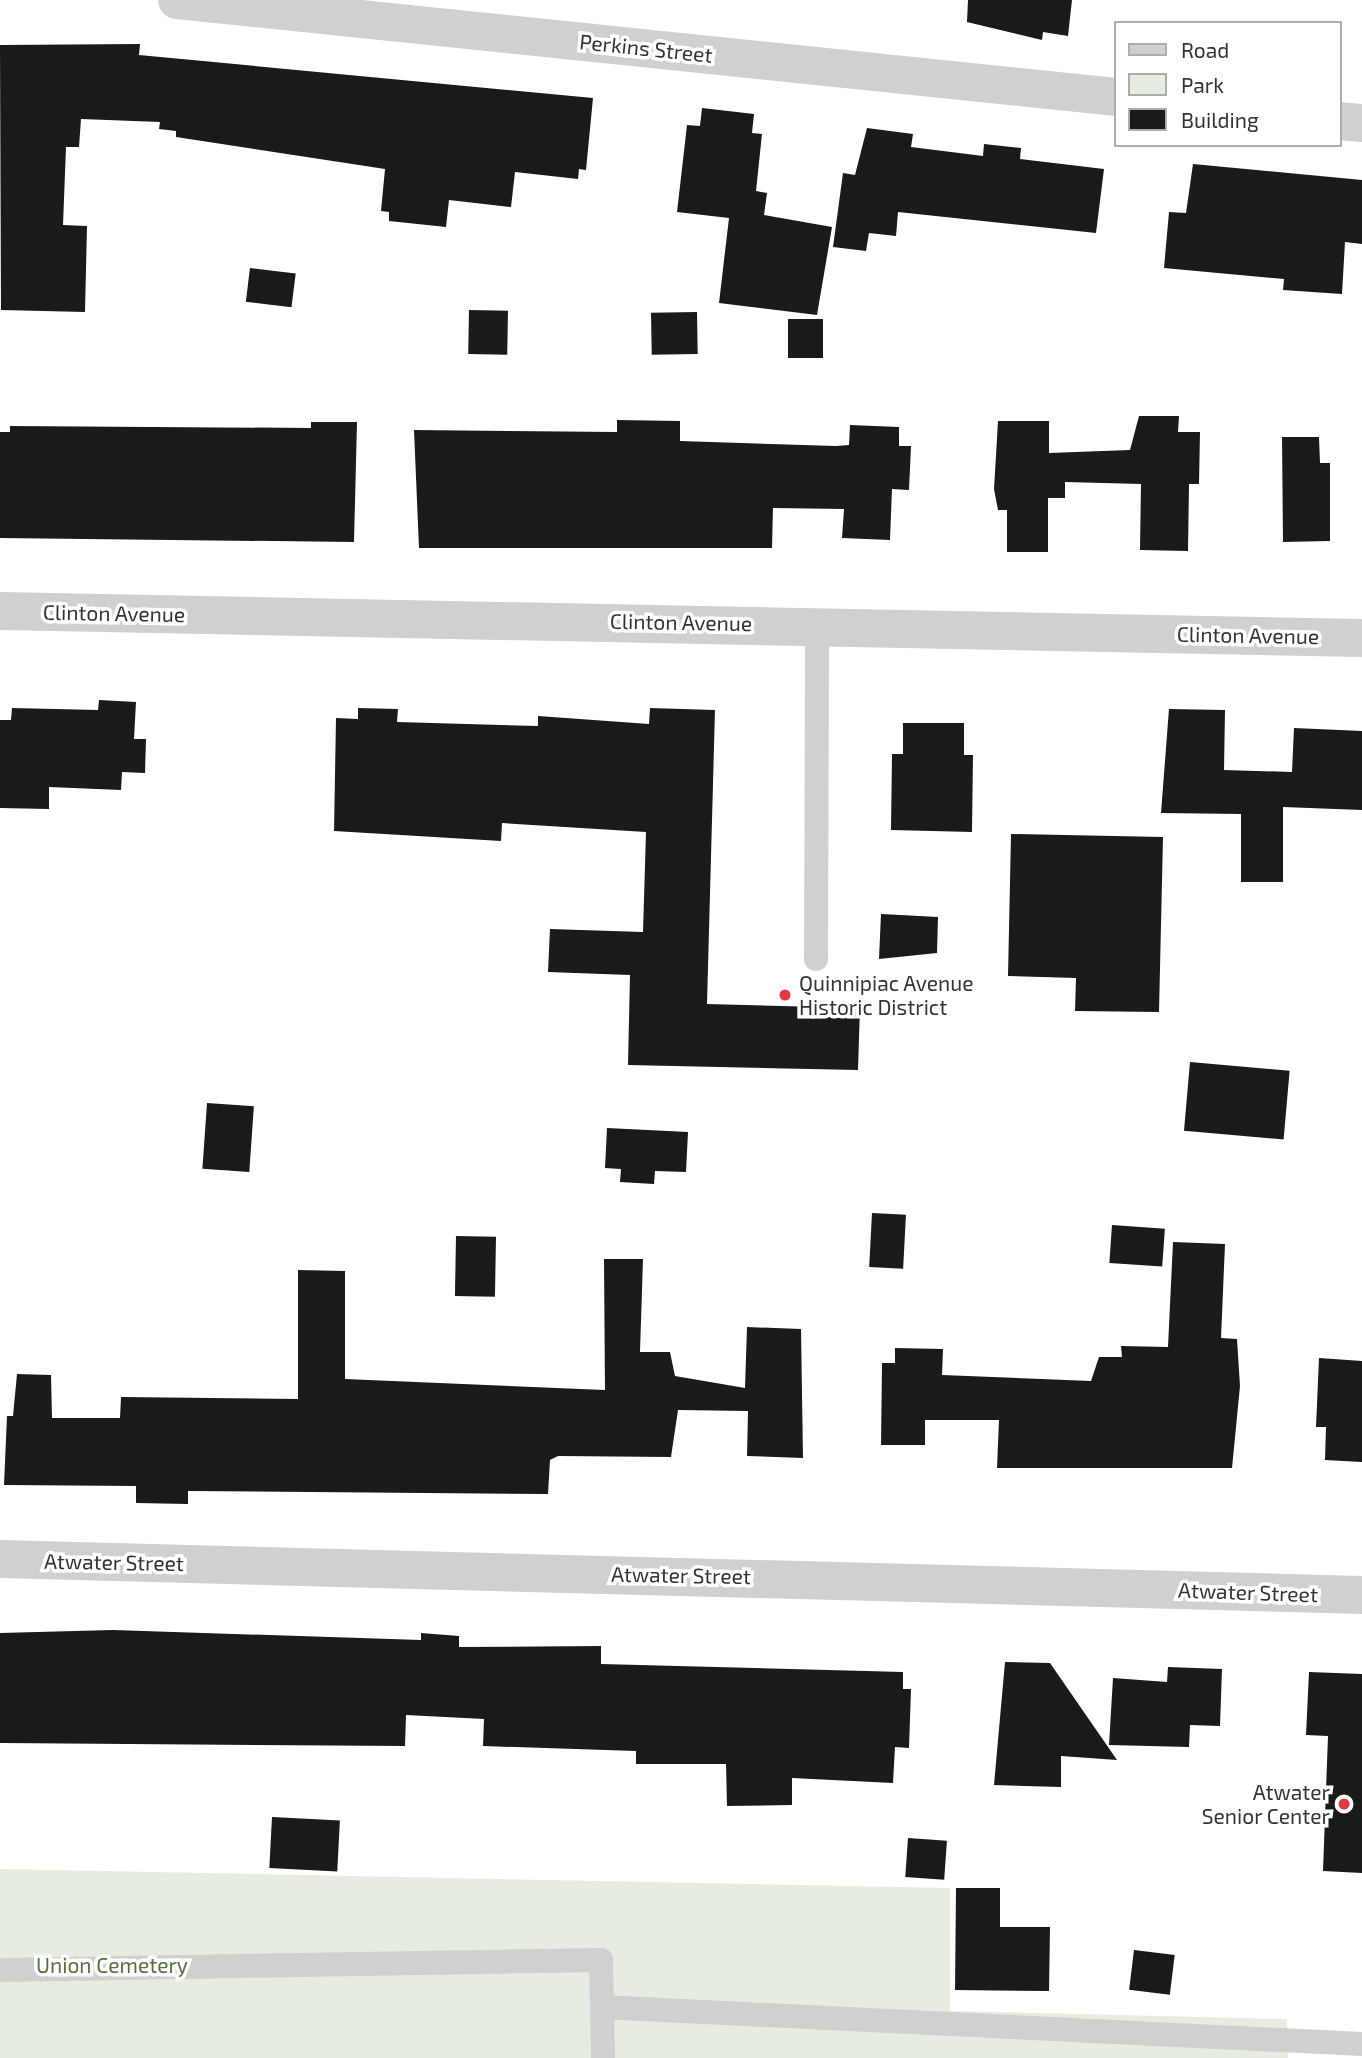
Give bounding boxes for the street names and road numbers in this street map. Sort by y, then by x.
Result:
street label: Perkins Street [578,28,714,68]
street label: Clinton Avenue [42,599,186,627]
street label: Clinton Avenue [609,608,753,636]
street label: Clinton Avenue [1176,621,1320,649]
street label: Atwater Street [44,1548,184,1576]
street label: Atwater Street [611,1561,751,1589]
street label: Atwater Street [1177,1577,1319,1607]

